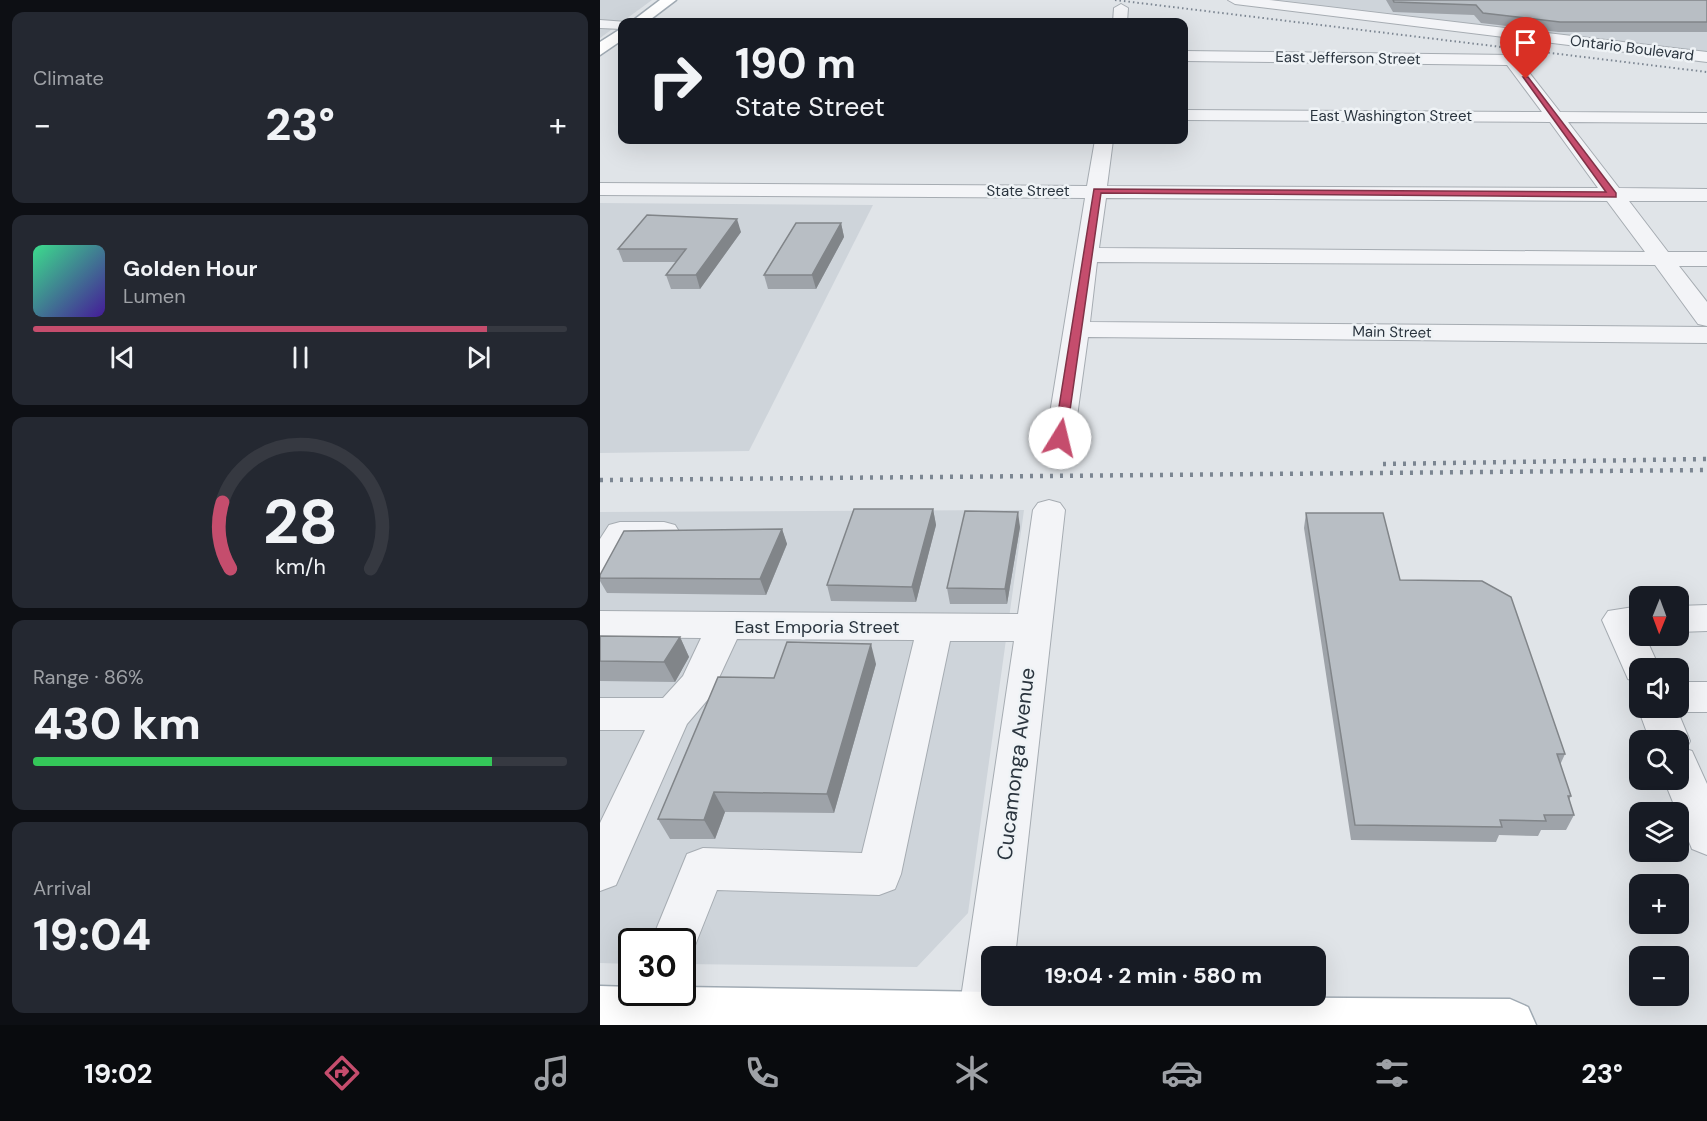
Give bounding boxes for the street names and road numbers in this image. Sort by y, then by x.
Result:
street label: Ontario Boulevard [1569,30,1695,66]
street label: East Jefferson Street [1275,47,1421,69]
street label: East Washington Street [1310,106,1472,126]
street label: State Street [986,181,1070,201]
street label: Main Street [1352,321,1432,343]
street label: East Emporia Street [734,615,900,639]
street label: Cucamonga Avenue [990,666,1042,862]

